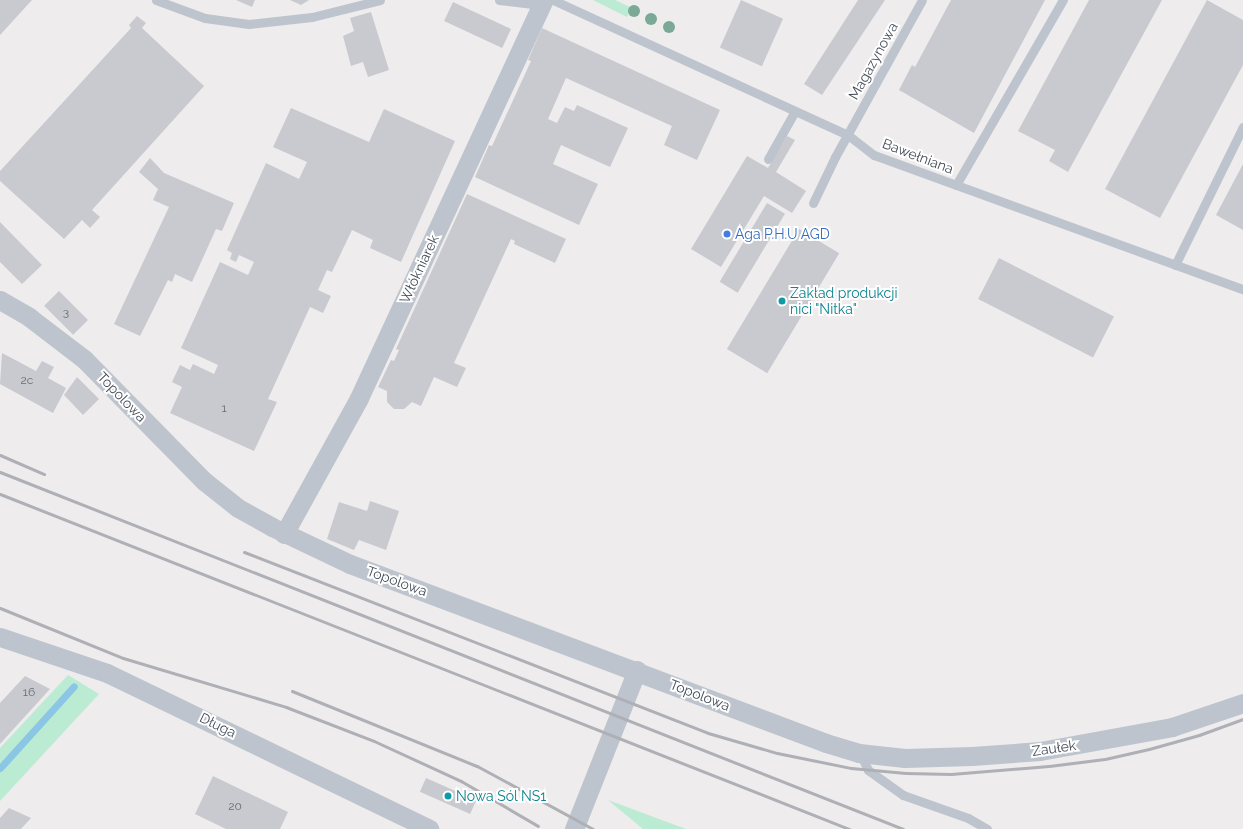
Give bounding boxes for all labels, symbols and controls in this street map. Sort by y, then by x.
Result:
street label: Magazynowa [845,19,901,103]
street label: Bawełniana [880,135,956,177]
place label: Aga P.H.U AGD [735,226,830,242]
marker: Aga P.H.U AGD [722,229,732,239]
street label: Włókniarek [396,232,442,306]
place label: Zakład produkcji nici "Nitka" [790,285,897,318]
marker: Zakład produkcji nici "Nitka" [777,296,787,306]
house number: 3 [63,306,69,320]
street label: Topolowa [94,369,150,425]
house number: 2c [21,374,33,388]
house number: 1 [221,402,227,416]
street label: Topolowa [365,562,429,600]
street label: Topolowa [668,676,732,714]
house number: 16 [23,686,35,700]
street label: Długa [197,709,239,741]
street label: Zaułek [1031,737,1077,759]
place label: Nowa Sól NS1 [456,788,547,804]
marker: Nowa Sól NS1 [443,791,453,801]
house number: 20 [228,800,242,814]

